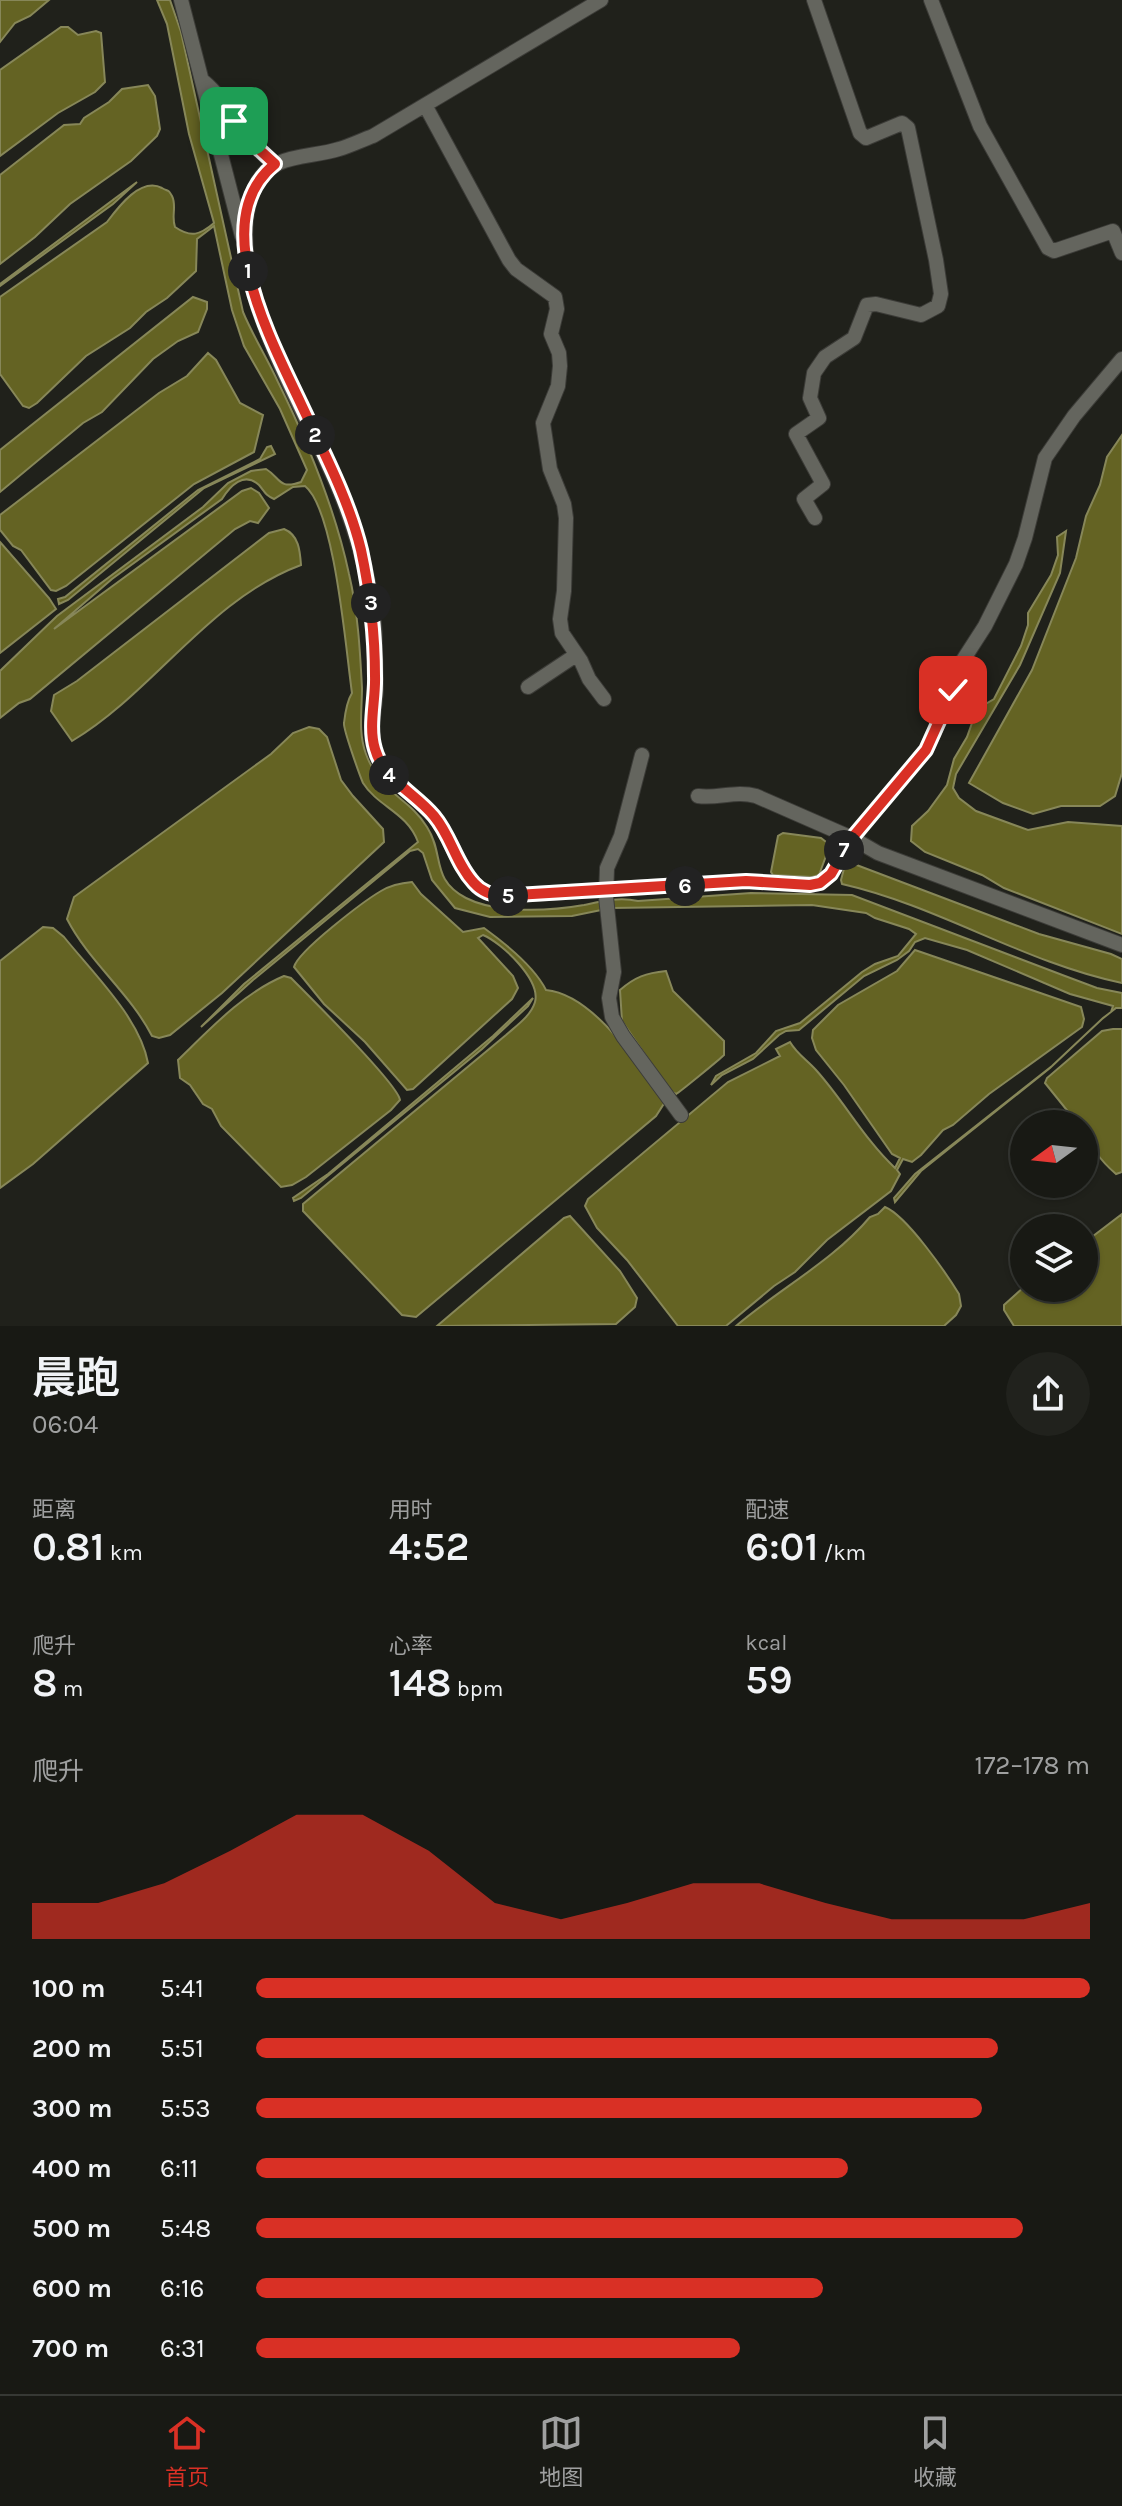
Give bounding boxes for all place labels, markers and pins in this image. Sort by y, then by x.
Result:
pin [200,87,268,155]
pin: 1 [228,251,268,291]
pin: 2 [295,415,335,455]
pin: 3 [351,583,391,623]
pin [919,656,987,724]
pin: 4 [369,755,409,795]
pin: 7 [824,830,864,870]
pin: 6 [665,866,705,906]
pin: 5 [488,876,528,916]

